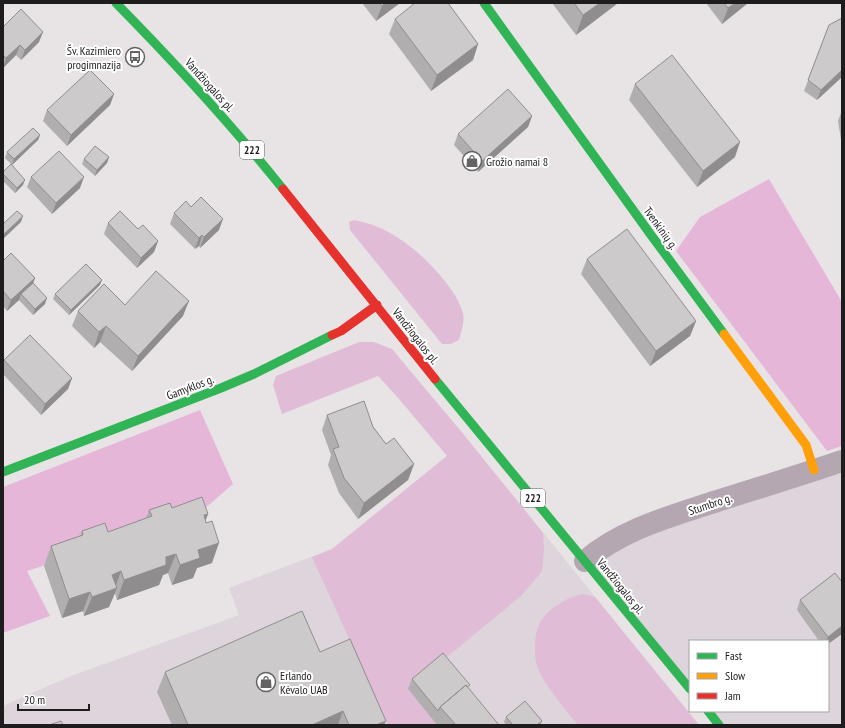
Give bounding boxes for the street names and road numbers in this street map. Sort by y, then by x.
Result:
street label: Vandžiogalos pl. [181,54,238,115]
road number: 222 [240,141,264,159]
street label: Tvenkinių g. [640,204,682,252]
street label: Vandžiogalos pl. [389,304,443,367]
street label: Gamyklos g. [164,371,216,403]
road number: 222 [521,489,545,507]
street label: Stumbro g. [686,490,734,518]
street label: Vandžiogalos pl. [593,554,648,617]

